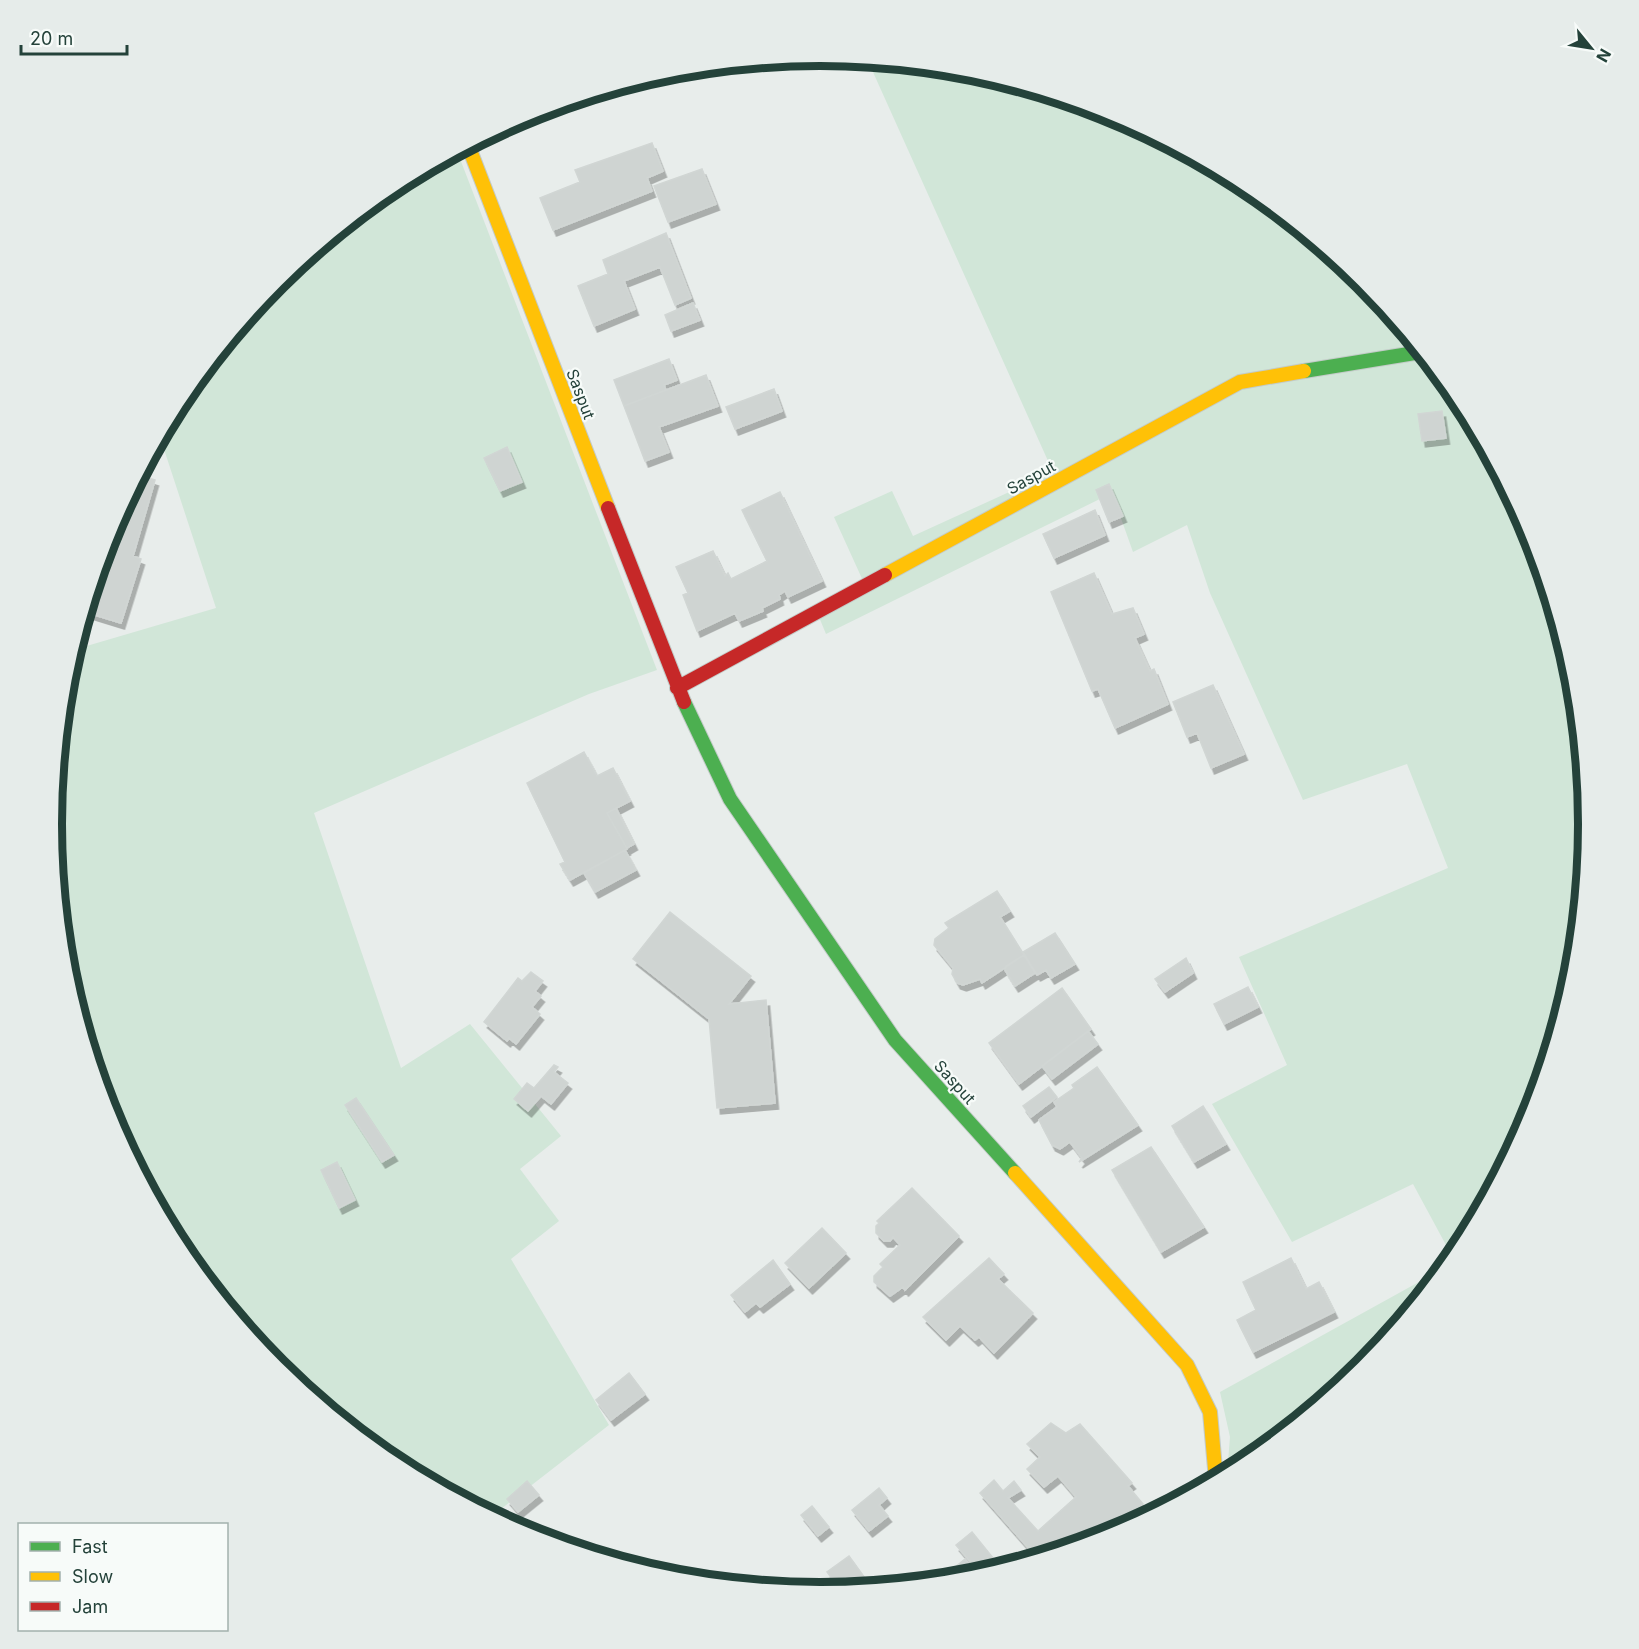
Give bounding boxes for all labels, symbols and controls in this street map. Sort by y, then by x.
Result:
scale bar [21,18,128,56]
north arrow [1561,18,1621,78]
text: 20 m [30,28,73,49]
text: N [1592,45,1616,66]
street label: Sasput [562,366,600,422]
street label: Sasput [1003,456,1059,498]
street label: Sasput [930,1056,980,1108]
legend [18,1523,228,1631]
text: Fast [72,1536,108,1557]
text: Slow [72,1566,113,1587]
text: Jam [72,1596,108,1617]

